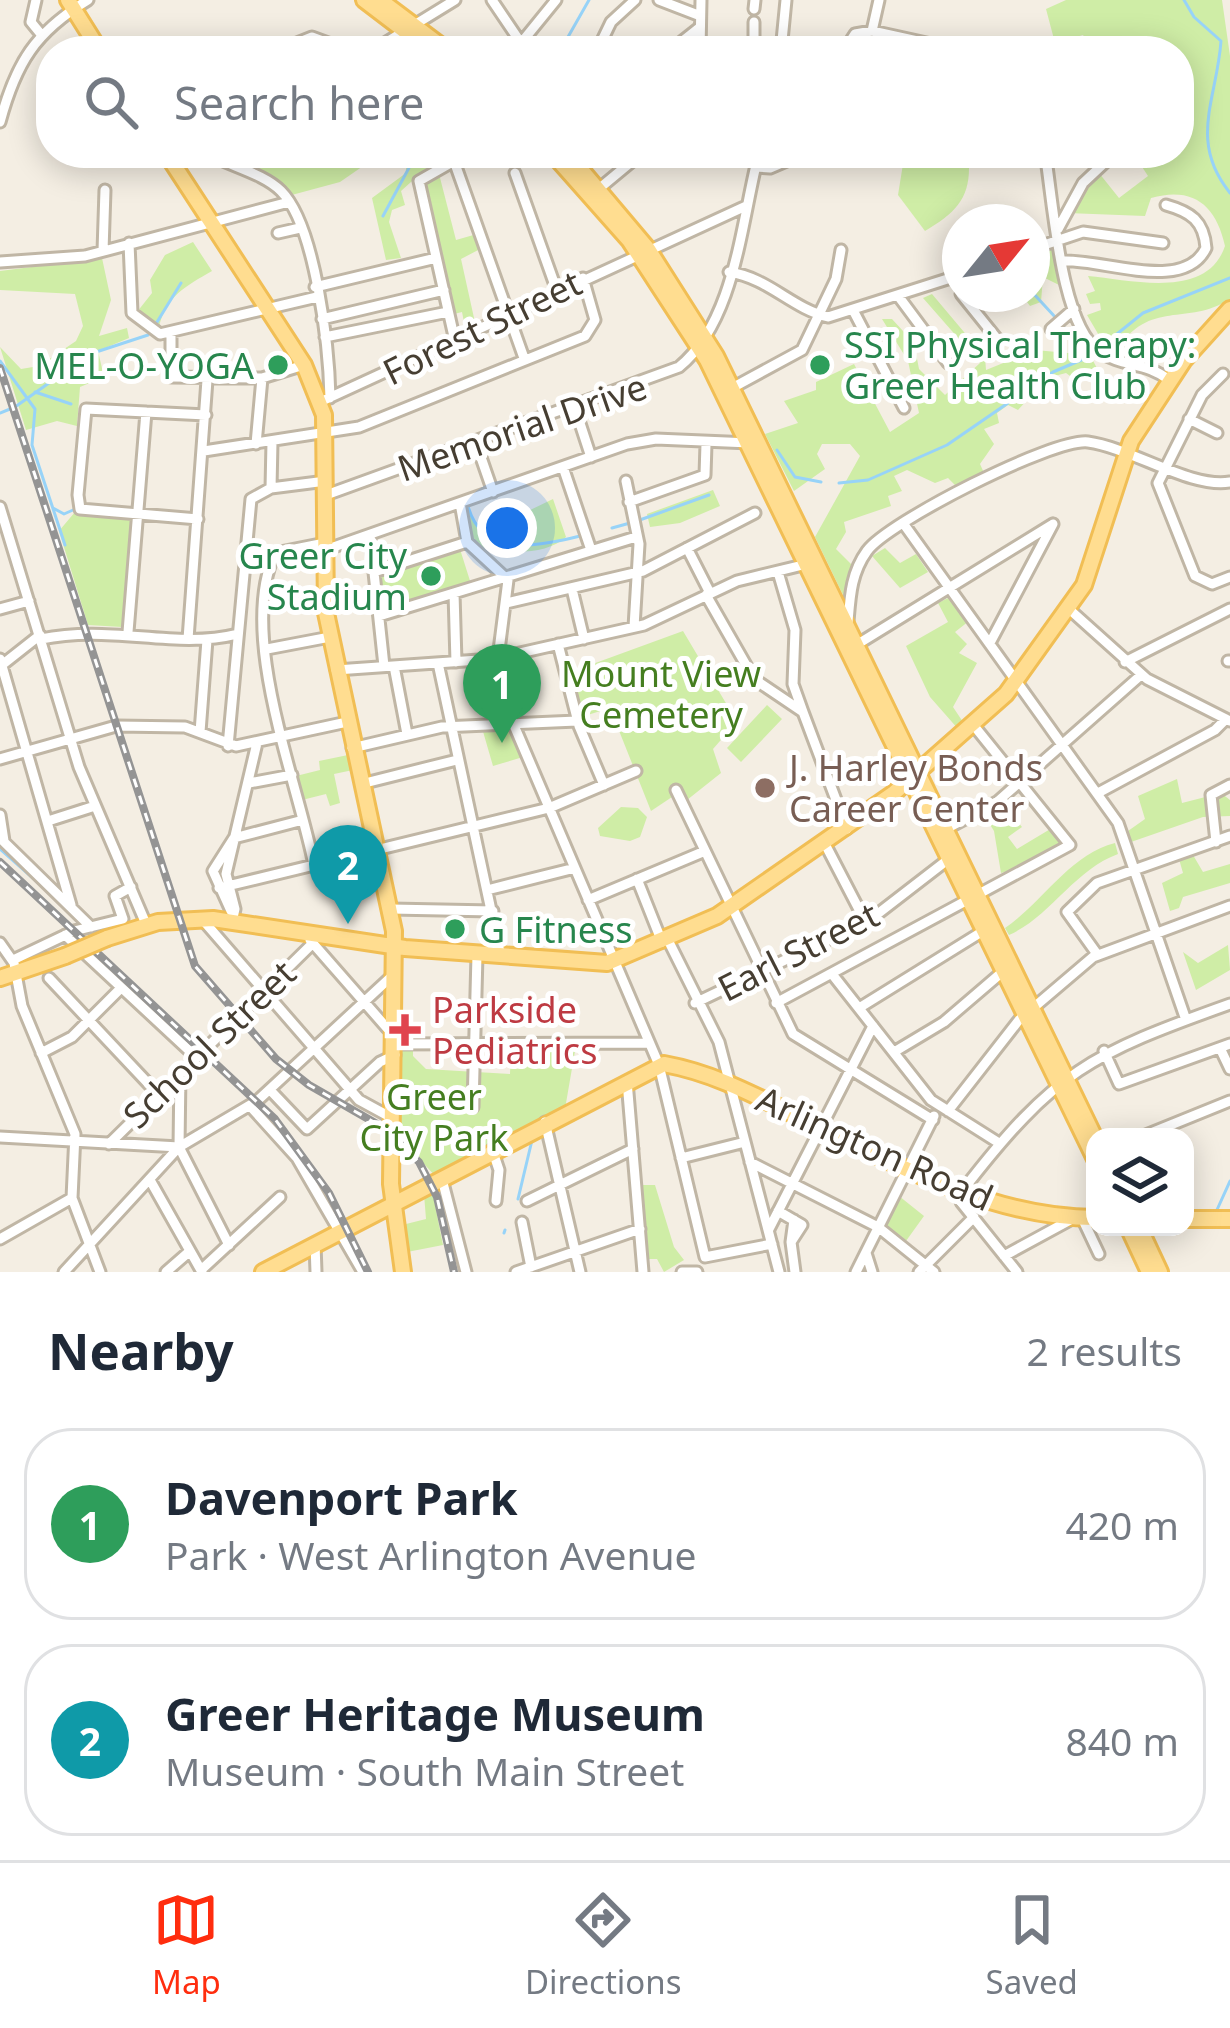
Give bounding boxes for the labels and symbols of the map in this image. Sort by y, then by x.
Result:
north arrow [942,204,1050,312]
street label: Forest Street [375,258,589,396]
place label: SSI Physical Therapy: Greer Health Club [844,320,1196,410]
place label: MEL-O-YOGA [34,341,254,390]
marker: MEL-O-YOGA [265,352,291,378]
marker: SSI Physical Therapy: Greer Health Club [807,352,833,378]
street label: Memorial Drive [391,361,653,493]
your location [477,498,537,558]
place label: Greer City Stadium [238,531,408,621]
marker: Greer City Stadium [418,563,444,589]
pin: 1 [463,644,541,743]
park label: Mount View Cemetery [561,649,761,739]
place label: J. Harley Bonds Career Center [786,743,1043,833]
marker: J. Harley Bonds Career Center [752,775,778,801]
pin: 2 [309,825,387,924]
street label: Earl Street [709,890,887,1012]
place label: G Fitness [479,905,633,954]
marker: G Fitness [442,916,468,942]
street label: School Street [112,949,306,1139]
place label: Parkside Pediatrics [432,985,597,1075]
marker: Parkside Pediatrics [389,1014,421,1046]
park label: Greer City Park [360,1072,508,1162]
street label: Arlington Road [749,1074,1001,1222]

